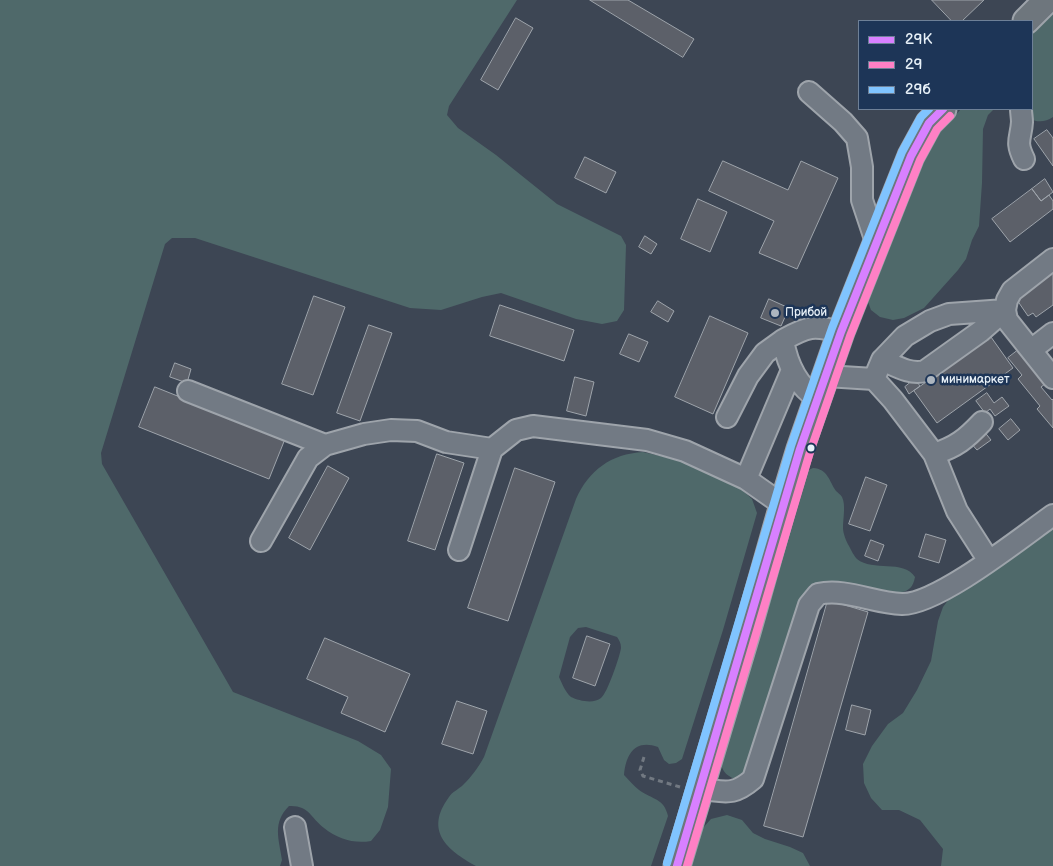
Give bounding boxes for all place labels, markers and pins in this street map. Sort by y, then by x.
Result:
place label: Прибой [785,306,827,320]
marker: Прибой [769,307,781,319]
place label: минимаркет [941,373,1010,387]
marker: минимаркет [925,374,937,386]
unlabelled marker [806,443,816,453]

